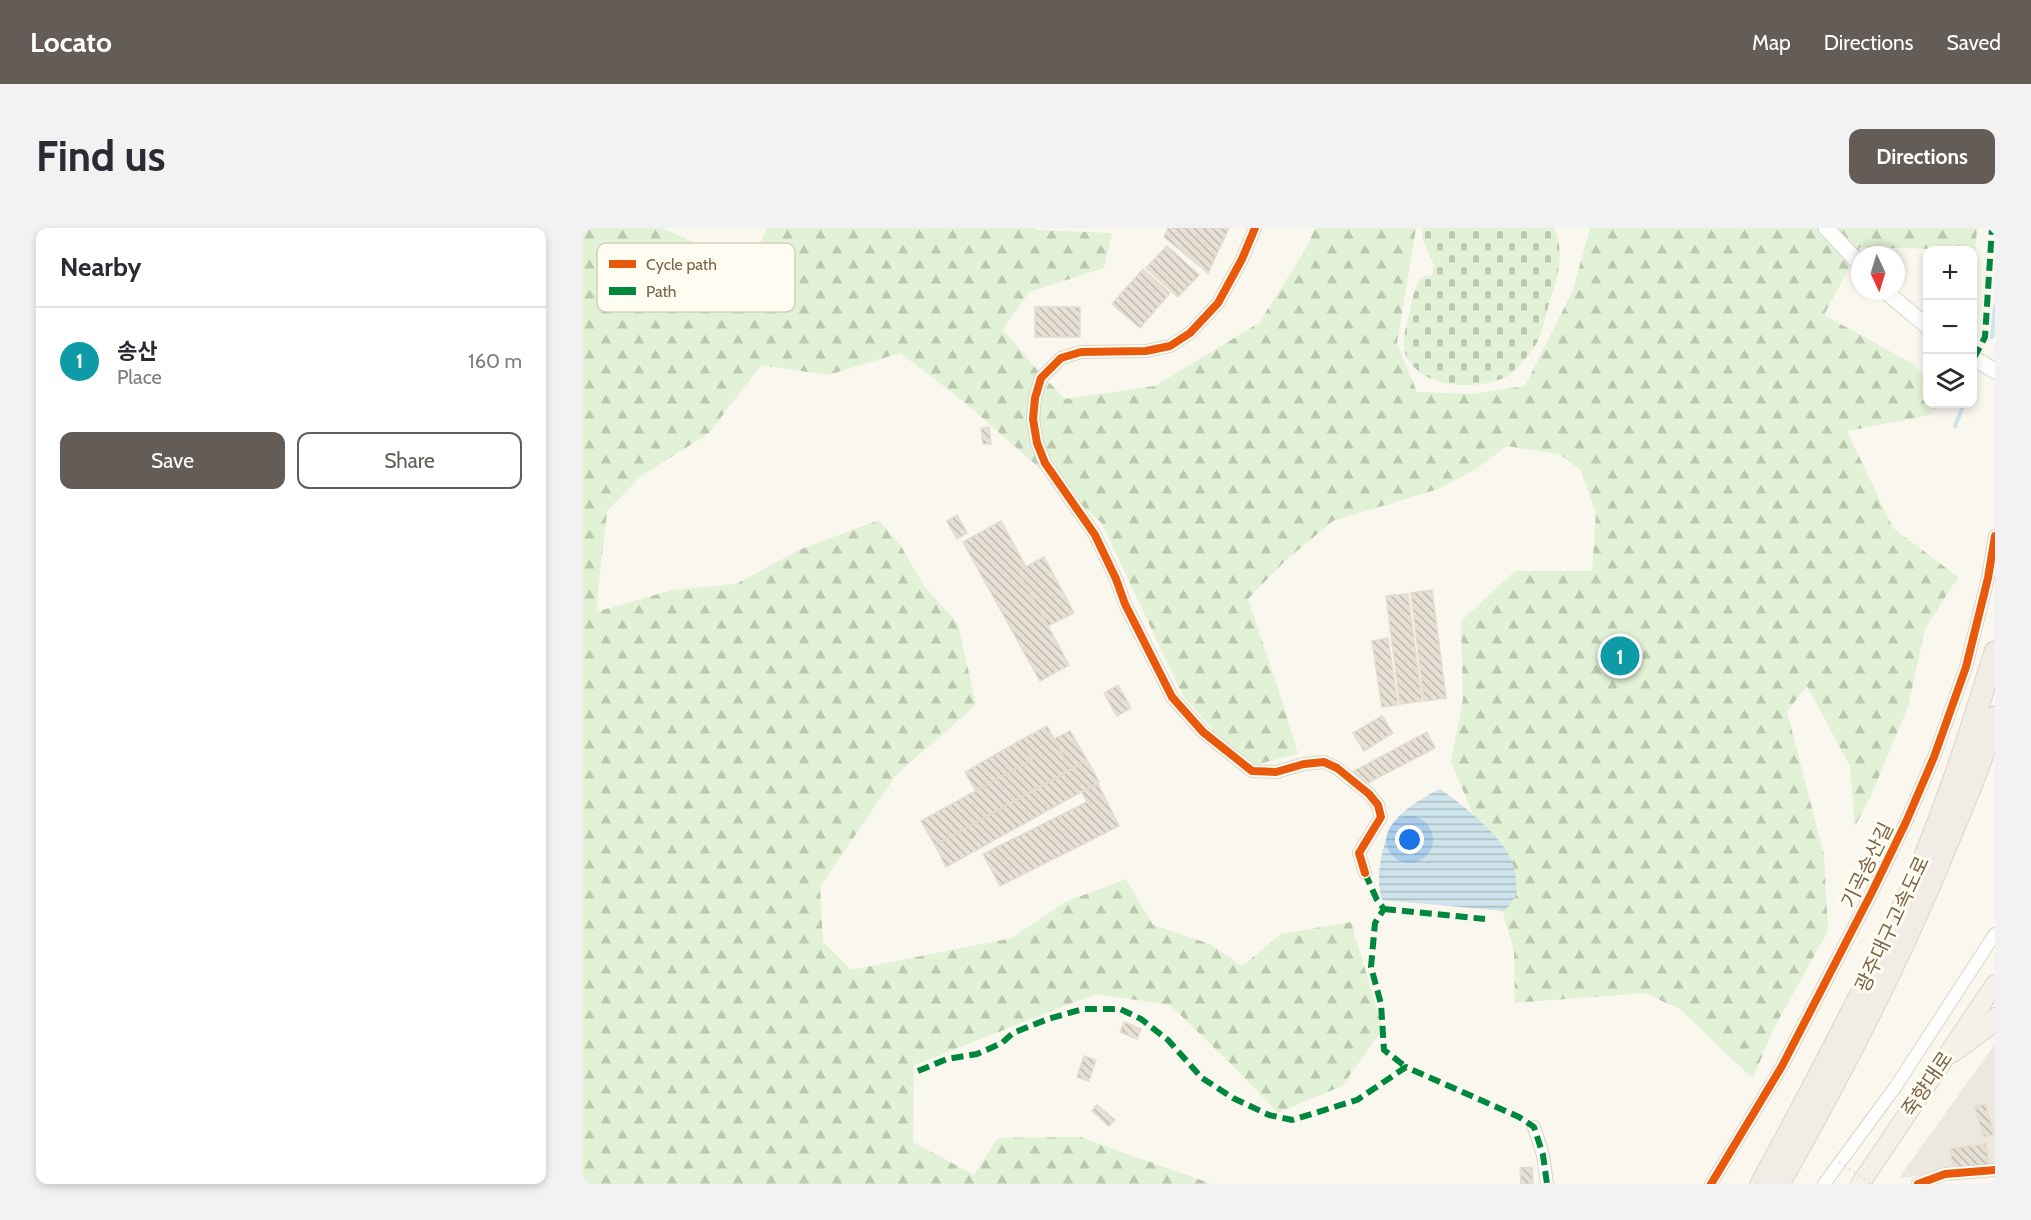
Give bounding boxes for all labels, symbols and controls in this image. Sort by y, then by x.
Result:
text: Locato [30,25,112,59]
text: Map [1752,30,1791,55]
text: Directions [1824,30,1913,55]
text: Saved [1946,30,2001,55]
button: Directions [1849,129,1995,184]
text: Find us [36,130,165,182]
legend [597,243,795,312]
north arrow [1851,246,1905,300]
map controls [1923,246,1977,408]
button: + [1923,246,1977,300]
text: Nearby [60,251,141,283]
text: Cycle path [646,255,717,274]
text: Path [646,282,677,301]
button: − [1923,300,1977,354]
text: 송산 [117,338,157,365]
text: 1 [76,349,83,373]
text: 160 m [468,349,522,373]
button: layers [1923,354,1977,408]
text: Place [117,365,162,389]
button: Save [60,432,285,489]
button: Share [297,432,522,489]
pin: 1 [1600,634,1640,678]
street label: 기곡송산길 [1836,818,1898,912]
your location [1395,825,1424,854]
street label: 광주대구고속도로 [1850,852,1934,996]
street label: 죽향대로 [1896,1047,1958,1121]

